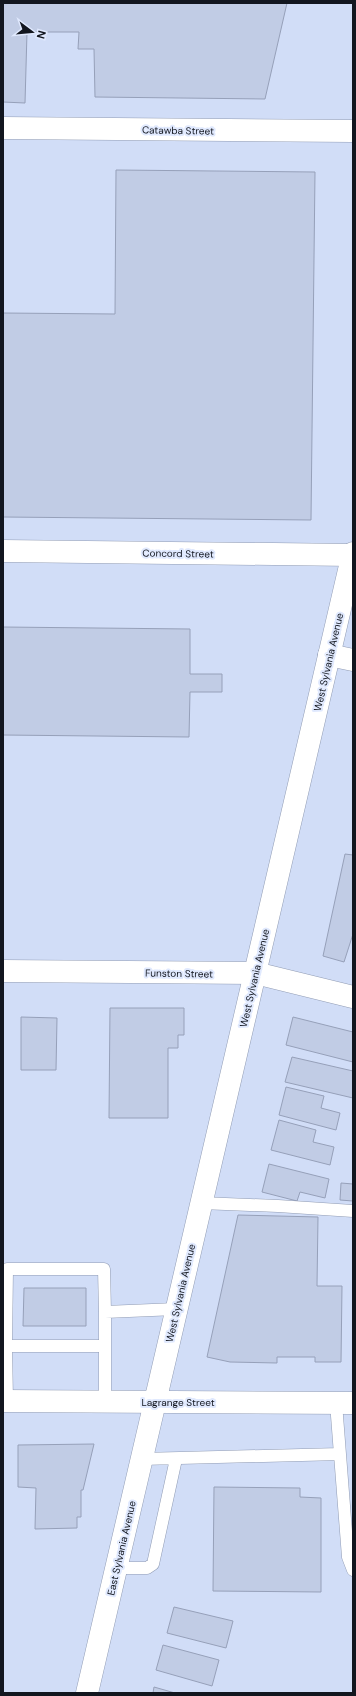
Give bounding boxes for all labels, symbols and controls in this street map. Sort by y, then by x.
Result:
north arrow [12,12,52,52]
text: N [34,29,49,41]
street label: Catawba Street [142,123,214,138]
street label: Concord Street [142,546,214,561]
street label: West Sylvania Avenue [311,611,346,713]
street label: West Sylvania Avenue [237,927,272,1029]
street label: Funston Street [145,966,213,981]
street label: West Sylvania Avenue [163,1242,198,1344]
street label: Lagrange Street [141,1396,215,1409]
street label: East Sylvania Avenue [104,1499,139,1597]

